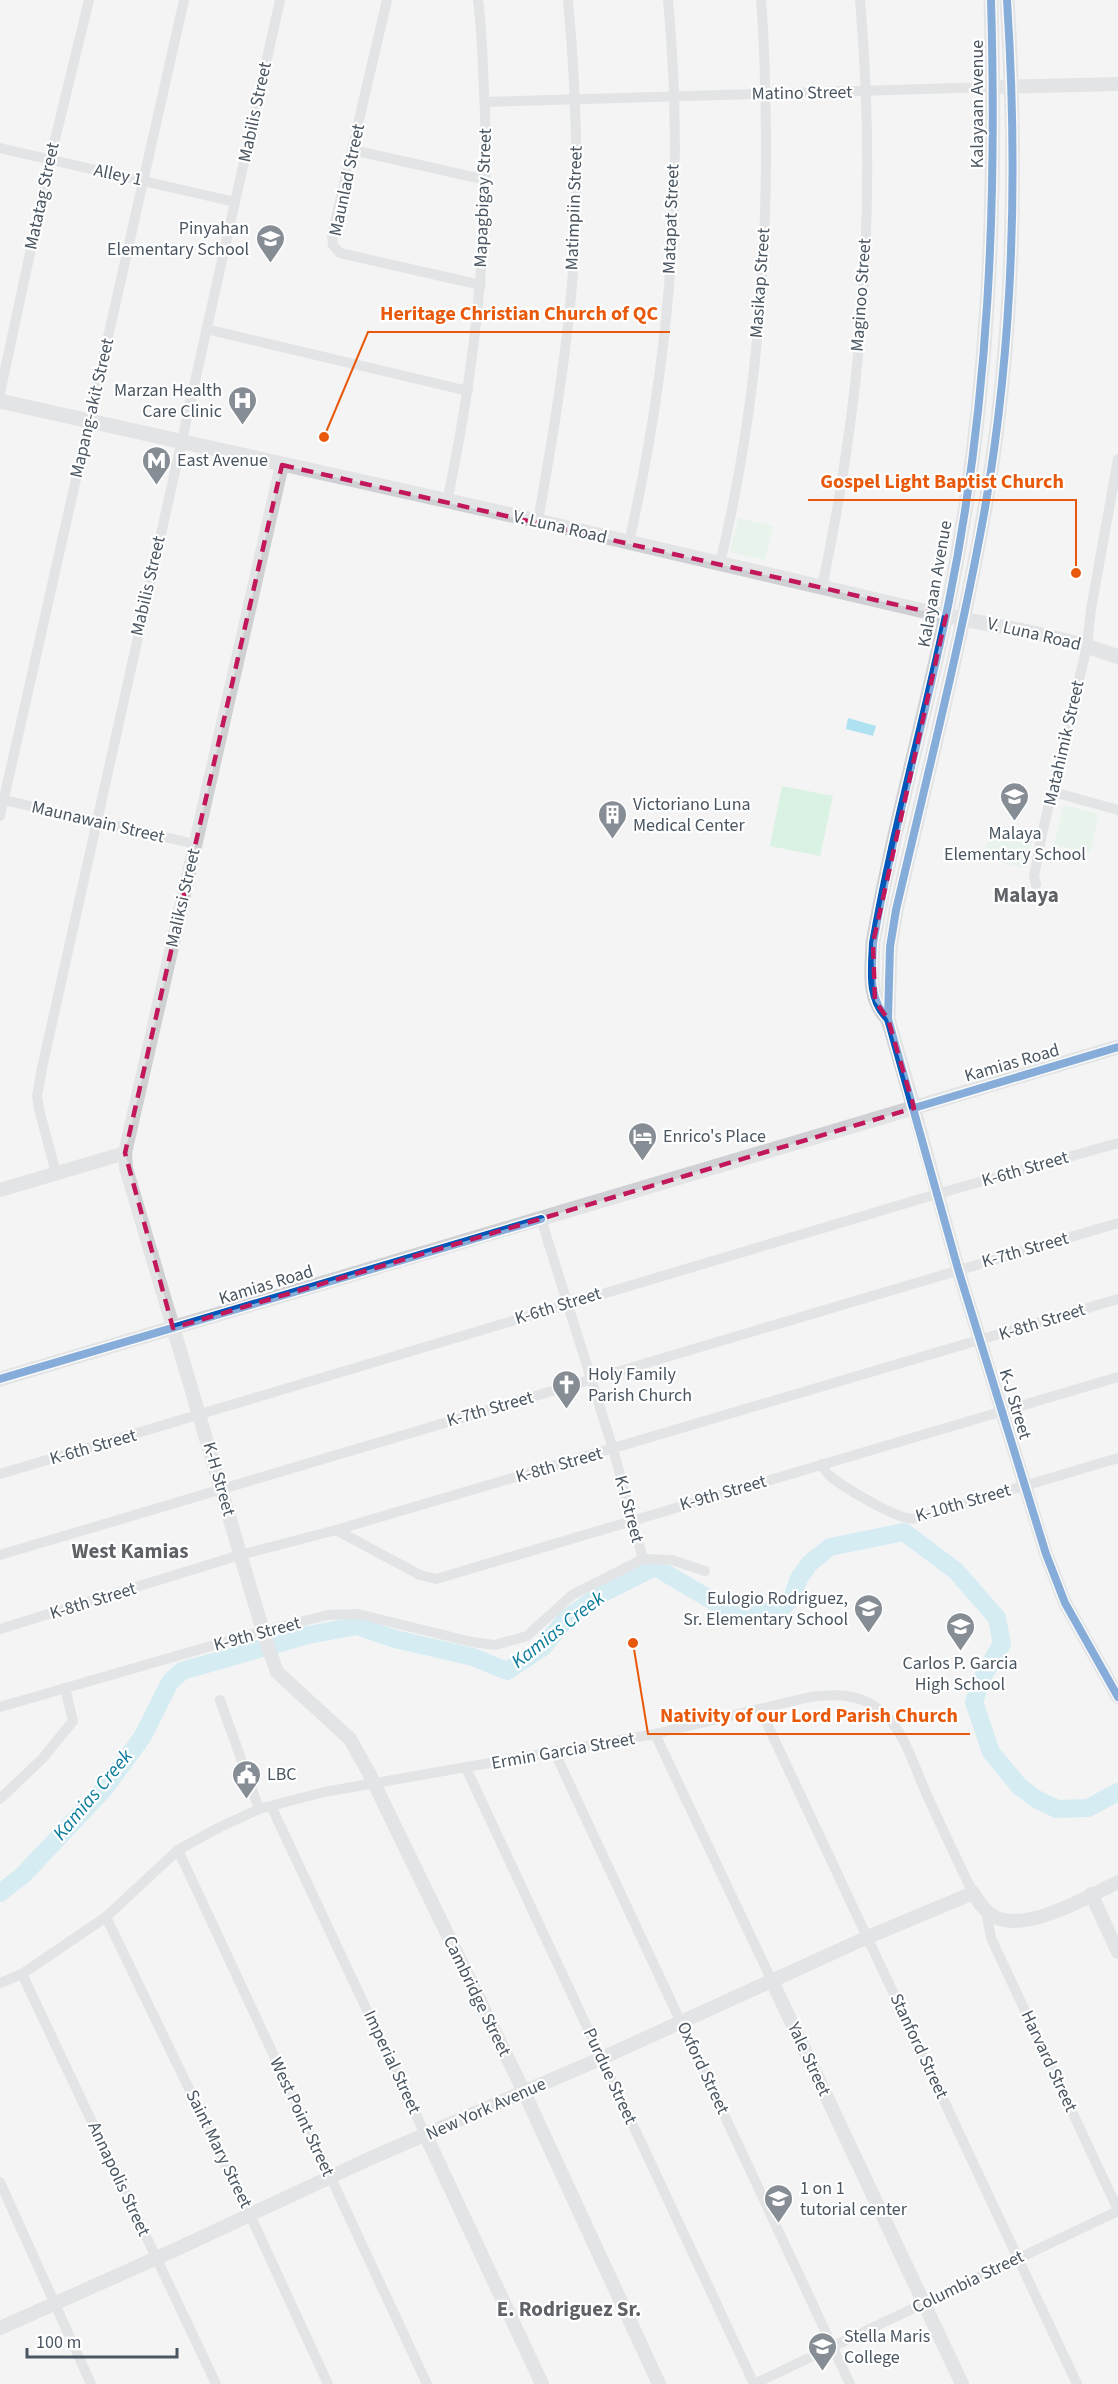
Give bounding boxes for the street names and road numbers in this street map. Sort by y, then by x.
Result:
street label: Kalayaan Avenue [965,40,990,168]
street label: Mabilis Street [232,60,278,164]
street label: Matino Street [751,80,853,106]
street label: Maunlad Street [323,122,371,238]
street label: Mapagbigay Street [468,128,498,268]
street label: Matatag Street [18,140,66,252]
street label: Matimpiin Street [559,145,589,271]
street label: Alley 1 [91,158,145,192]
street label: Matapat Street [657,164,685,274]
street label: Masikap Street [744,227,776,339]
street label: Maginoo Street [845,237,877,353]
street label: Mapang-akit Street [64,336,120,480]
street label: V. Luna Road [511,504,609,550]
street label: Kalayaan Avenue [912,519,958,649]
street label: Mabilis Street [124,534,172,638]
street label: V. Luna Road [985,611,1083,657]
street label: Matahimik Street [1037,678,1091,808]
street label: Maunawain Street [29,795,167,849]
street label: Maliksi Street [159,846,207,950]
street label: Kamias Road [962,1038,1062,1088]
street label: K-6th Street [979,1145,1071,1193]
street label: K-7th Street [979,1226,1071,1274]
street label: Kamias Road [216,1259,316,1311]
street label: K-6th Street [512,1281,604,1331]
street label: K-8th Street [996,1297,1088,1347]
street label: K-J Street [992,1366,1038,1442]
street label: K-7th Street [444,1385,536,1433]
street label: K-6th Street [47,1423,139,1471]
street label: K-H Street [197,1439,241,1519]
street label: K-8th Street [513,1441,605,1489]
street label: K-9th Street [677,1469,769,1517]
street label: K-I Street [608,1472,650,1546]
street label: K-10th Street [912,1477,1014,1529]
street label: K-8th Street [47,1576,139,1626]
street label: K-9th Street [211,1610,303,1658]
street label: Ermin Garcia Street [489,1726,637,1776]
street label: Cambridge Street [437,1931,517,2061]
street label: Stanford Street [884,1989,954,2103]
street label: Imperial Street [357,2006,427,2118]
street label: Harvard Street [1015,2006,1083,2116]
street label: Yale Street [781,2017,837,2100]
street label: Oxford Street [671,2018,735,2118]
street label: Purdue Street [577,2024,643,2128]
street label: West Point Street [264,2053,340,2181]
street label: New York Avenue [422,2071,550,2147]
street label: Saint Mary Street [180,2086,258,2212]
street label: Annapolis Street [82,2118,156,2240]
street label: Columbia Street [908,2244,1028,2320]

